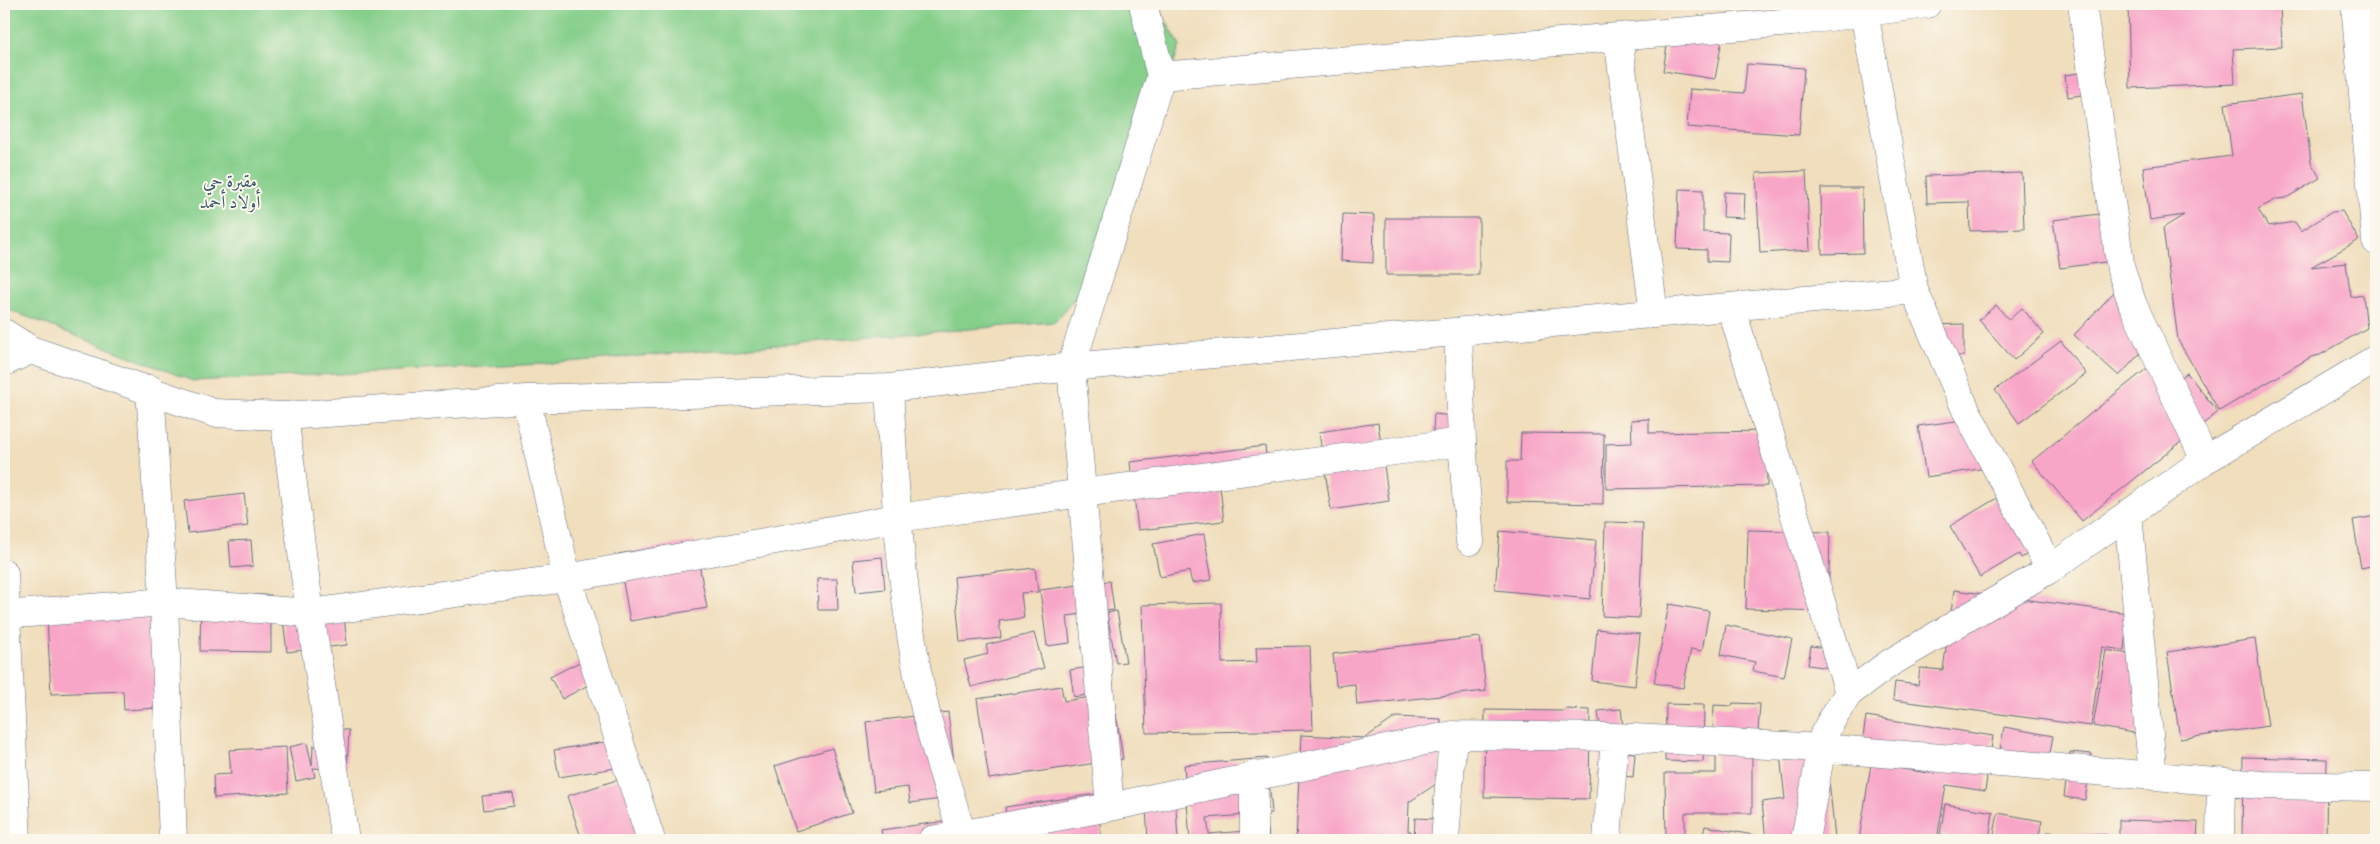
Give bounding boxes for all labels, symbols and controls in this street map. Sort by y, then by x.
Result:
park label: مقبرة حي أولاد أحمد [200,170,261,213]

